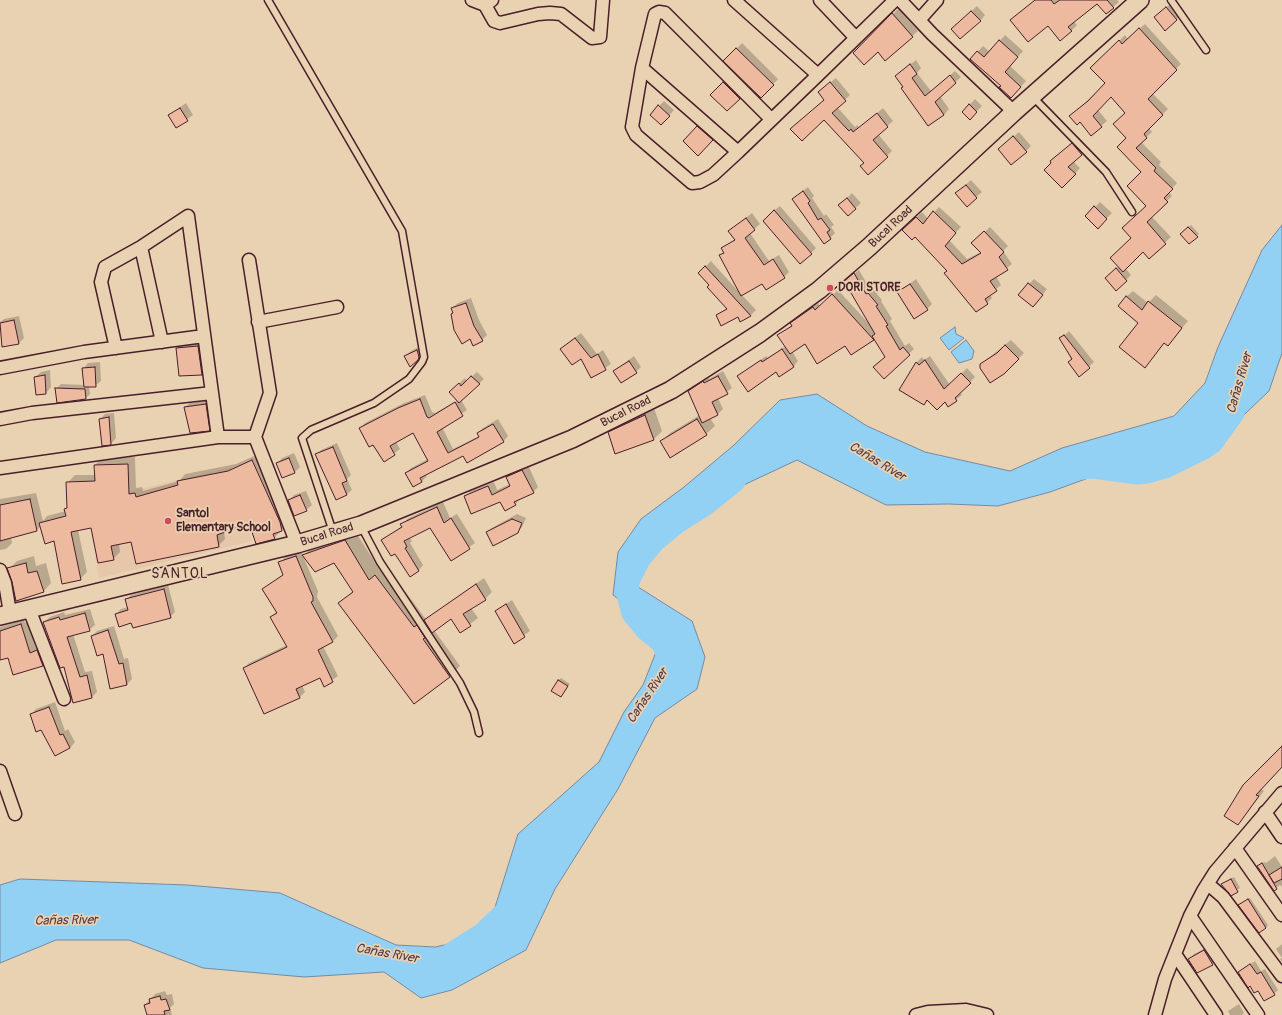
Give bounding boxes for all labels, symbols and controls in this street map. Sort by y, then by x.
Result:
street label: Bucal Road [866,203,916,251]
place label: DORI STORE [838,281,901,295]
marker: DORI STORE [825,283,835,293]
water label: Cañas River [1224,350,1256,416]
street label: Bucal Road [598,393,654,431]
water label: Cañas River [846,439,908,485]
place label: Santol Elementary School [176,507,271,535]
marker: Santol Elementary School [163,516,173,526]
street label: Bucal Road [299,520,355,550]
district label: SANTOL [151,566,209,582]
water label: Cañas River [624,665,672,727]
water label: Cañas River [34,913,98,929]
water label: Cañas River [354,941,420,967]

